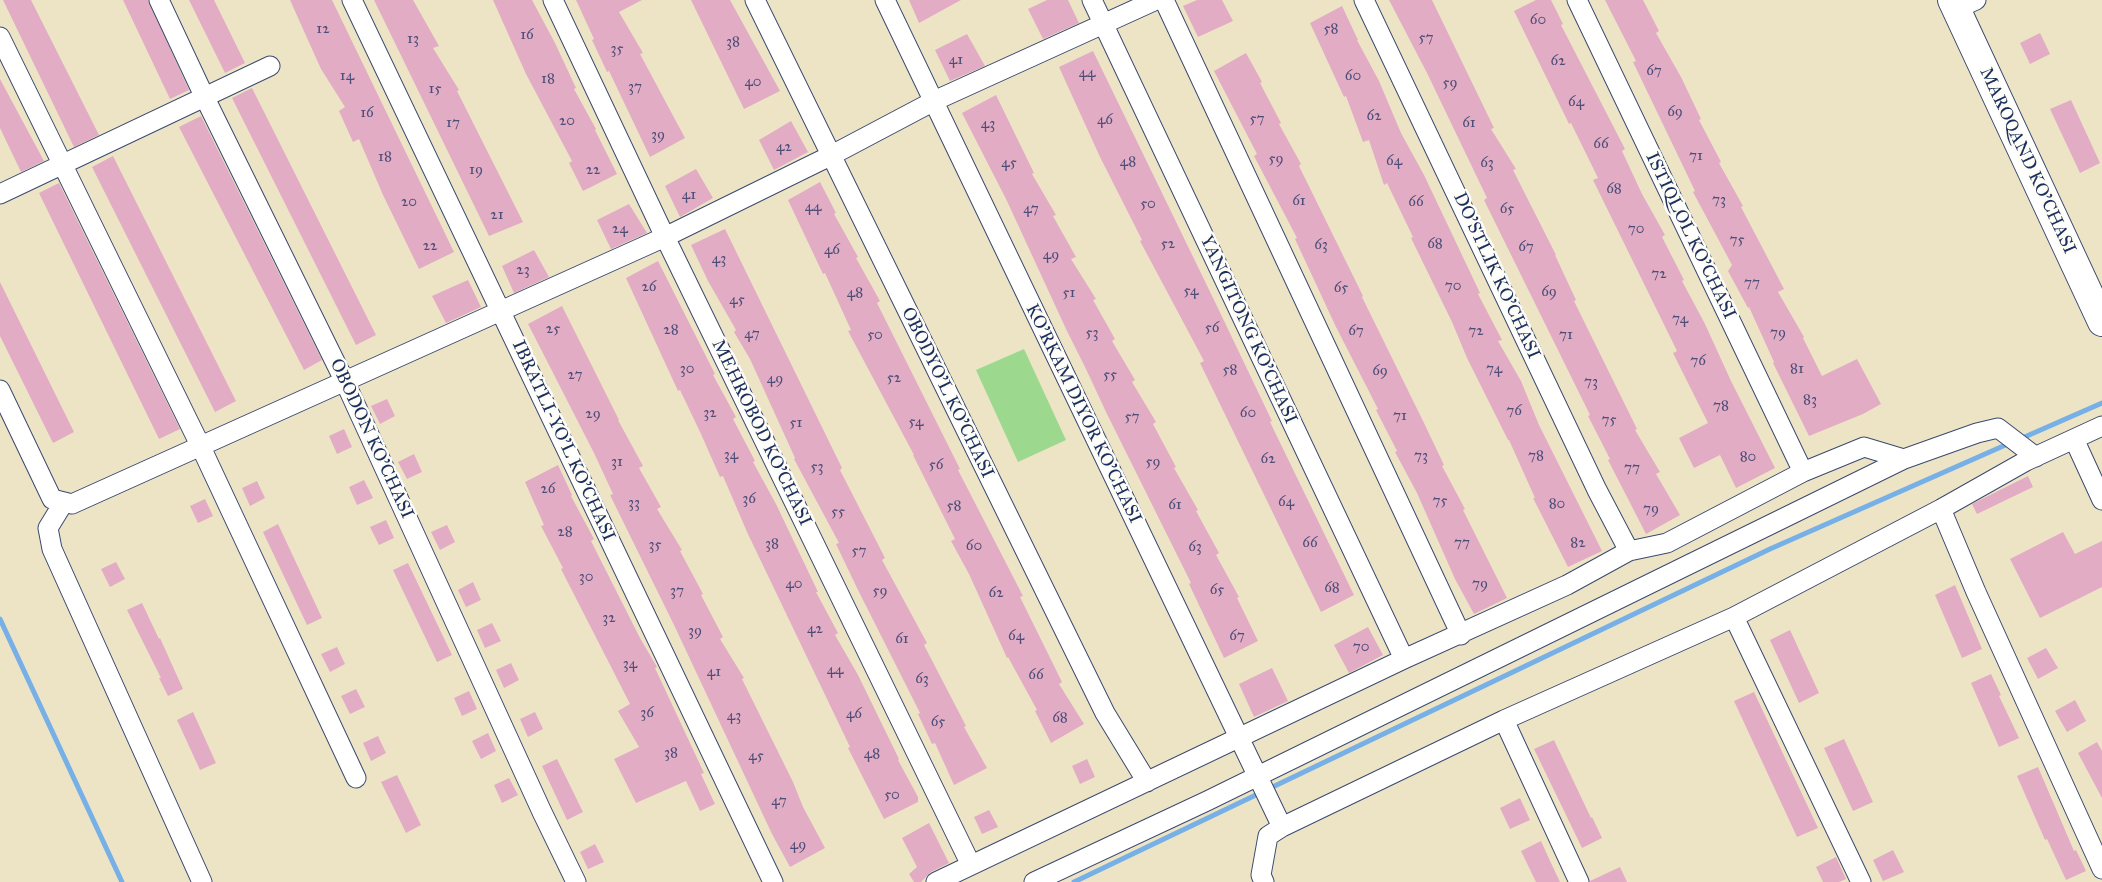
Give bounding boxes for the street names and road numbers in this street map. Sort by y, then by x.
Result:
street label: MAROQAND KO'CHASI [1974,64,2080,258]
street label: ISTIQLOL KO'CHASI [1640,149,1740,323]
street label: DO'STLIK KO'CHASI [1448,189,1544,363]
street label: YANGITONG KO'CHASI [1195,232,1301,428]
street label: KO'RKAM DIYOR KO'CHASI [1020,301,1146,527]
street label: OBODYO'L KO'CHASI [896,304,998,482]
street label: MEHROBOD KO'CHASI [706,336,816,530]
street label: IBRATLI-YO'L KO'CHASI [507,337,619,545]
street label: OBODON KO'CHASI [324,355,418,523]

